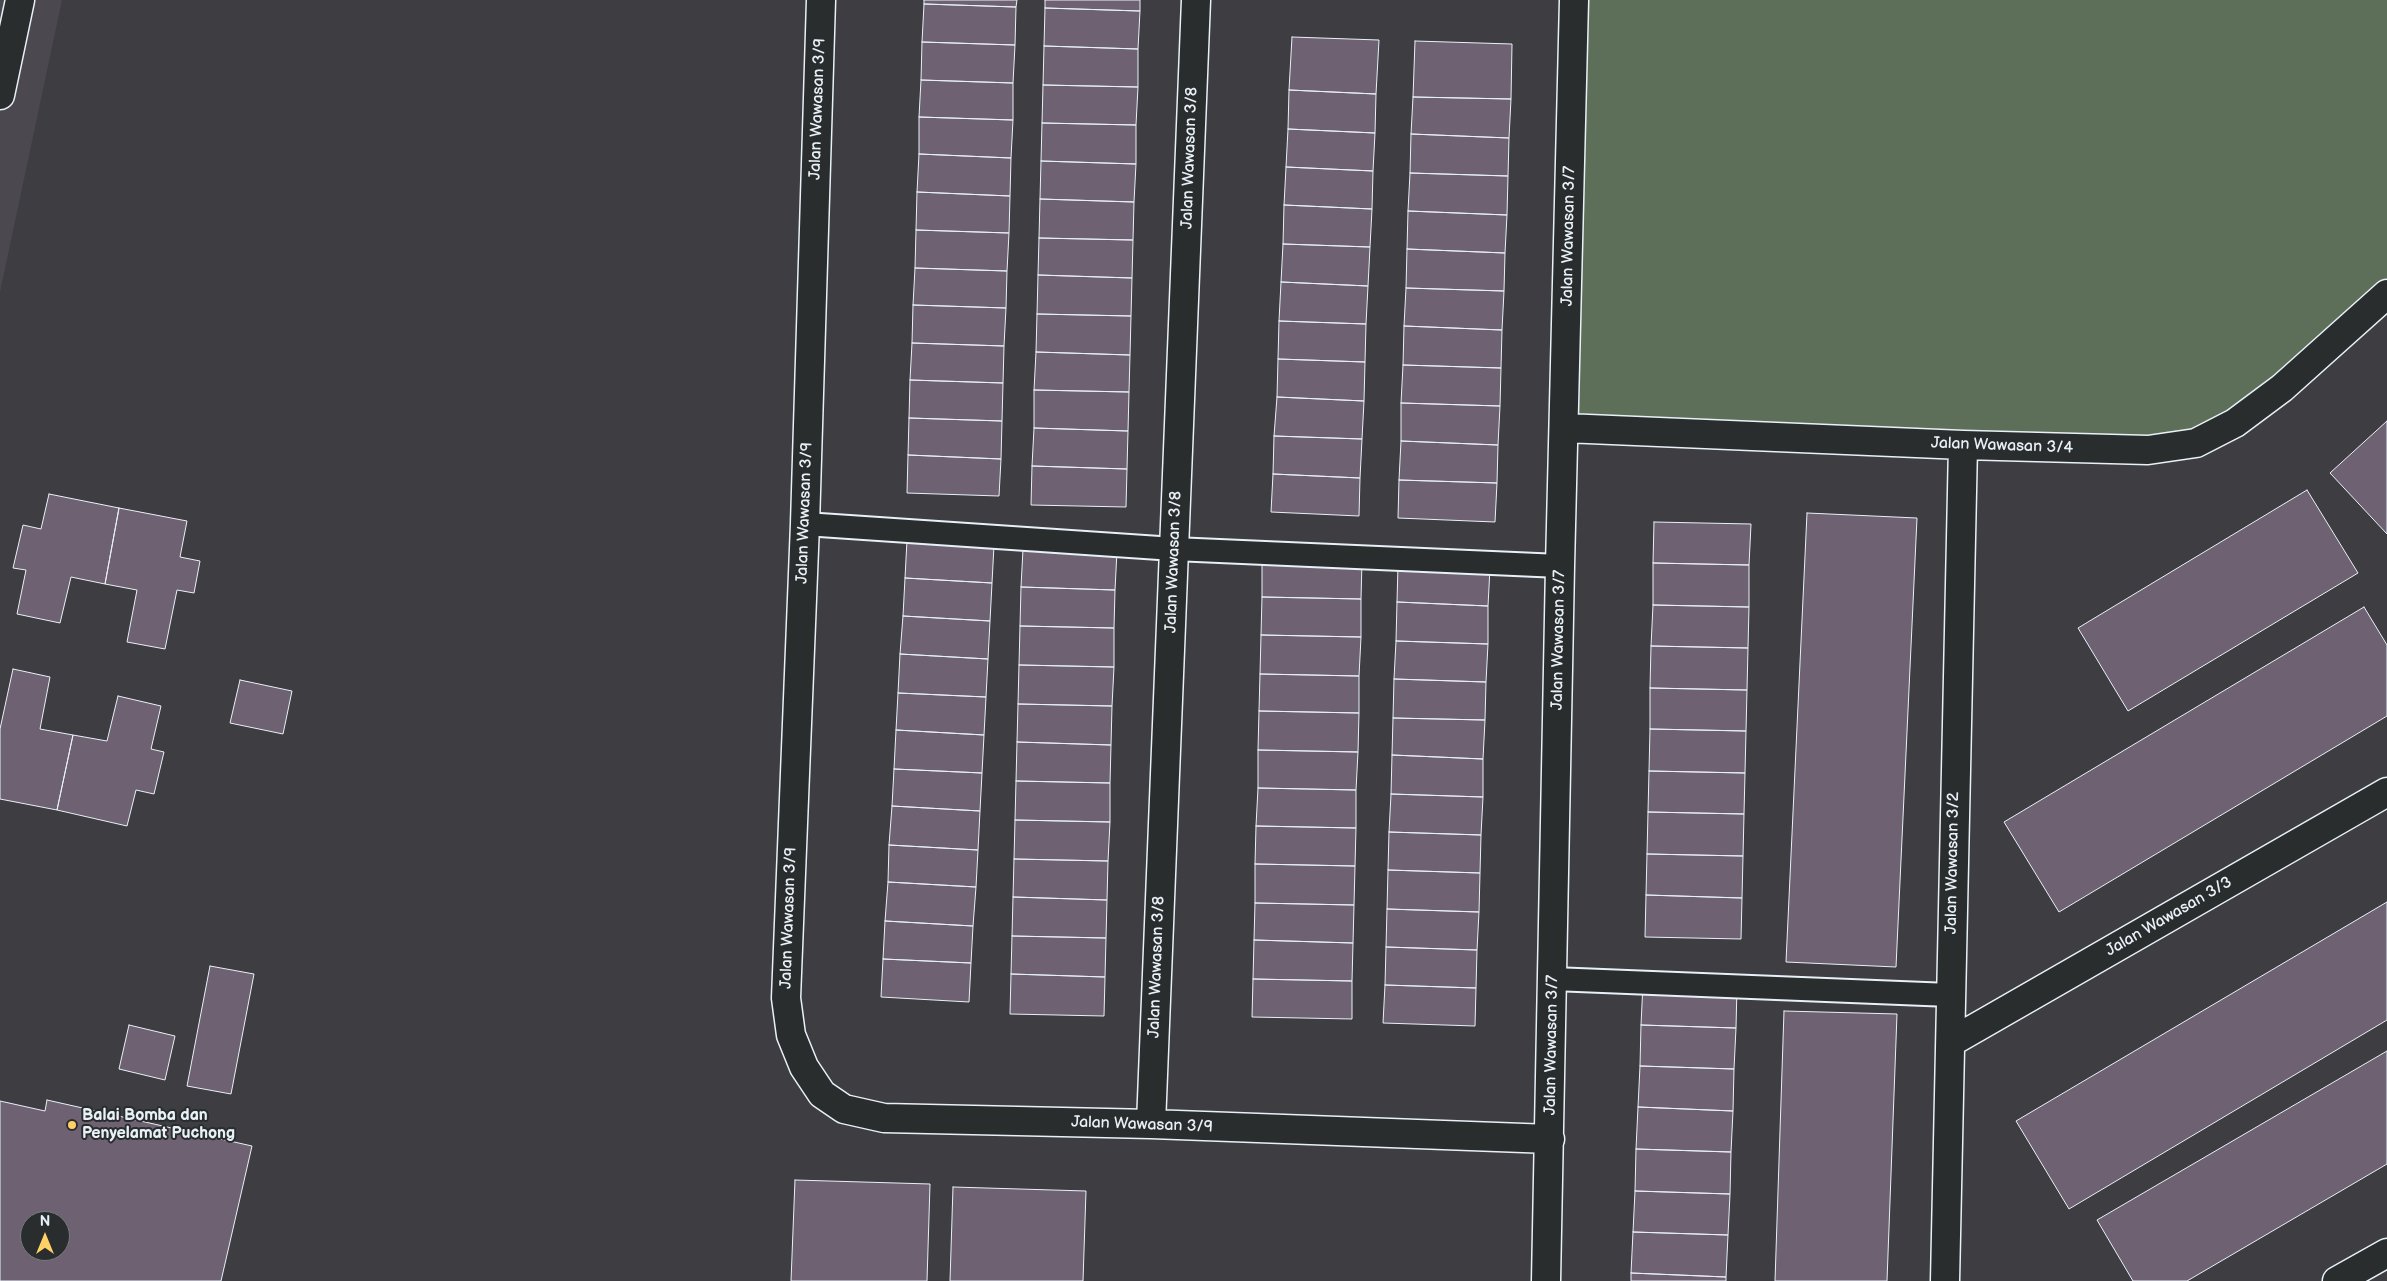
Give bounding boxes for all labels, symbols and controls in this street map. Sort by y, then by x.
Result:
street label: Jalan Wawasan 3/9 [806,38,830,180]
street label: Jalan Wawasan 3/8 [1178,87,1202,229]
street label: Jalan Wawasan 3/7 [1558,166,1580,306]
street label: Jalan Wawasan 3/4 [1930,434,2074,458]
street label: Jalan Wawasan 3/9 [793,442,817,584]
street label: Jalan Wawasan 3/8 [1162,491,1186,633]
street label: Jalan Wawasan 3/7 [1548,570,1570,710]
street label: Jalan Wawasan 3/2 [1942,792,1964,934]
street label: Jalan Wawasan 3/9 [777,847,801,989]
street label: Jalan Wawasan 3/3 [2102,873,2236,961]
street label: Jalan Wawasan 3/8 [1145,896,1169,1038]
street label: Jalan Wawasan 3/7 [1541,975,1563,1115]
place label: Balai Bomba dan Penyelamat Puchong [82,1106,235,1144]
street label: Jalan Wawasan 3/9 [1071,1113,1213,1137]
marker: Balai Bomba dan Penyelamat Puchong [66,1119,78,1131]
north arrow [20,1211,70,1261]
text: N [40,1213,50,1230]

